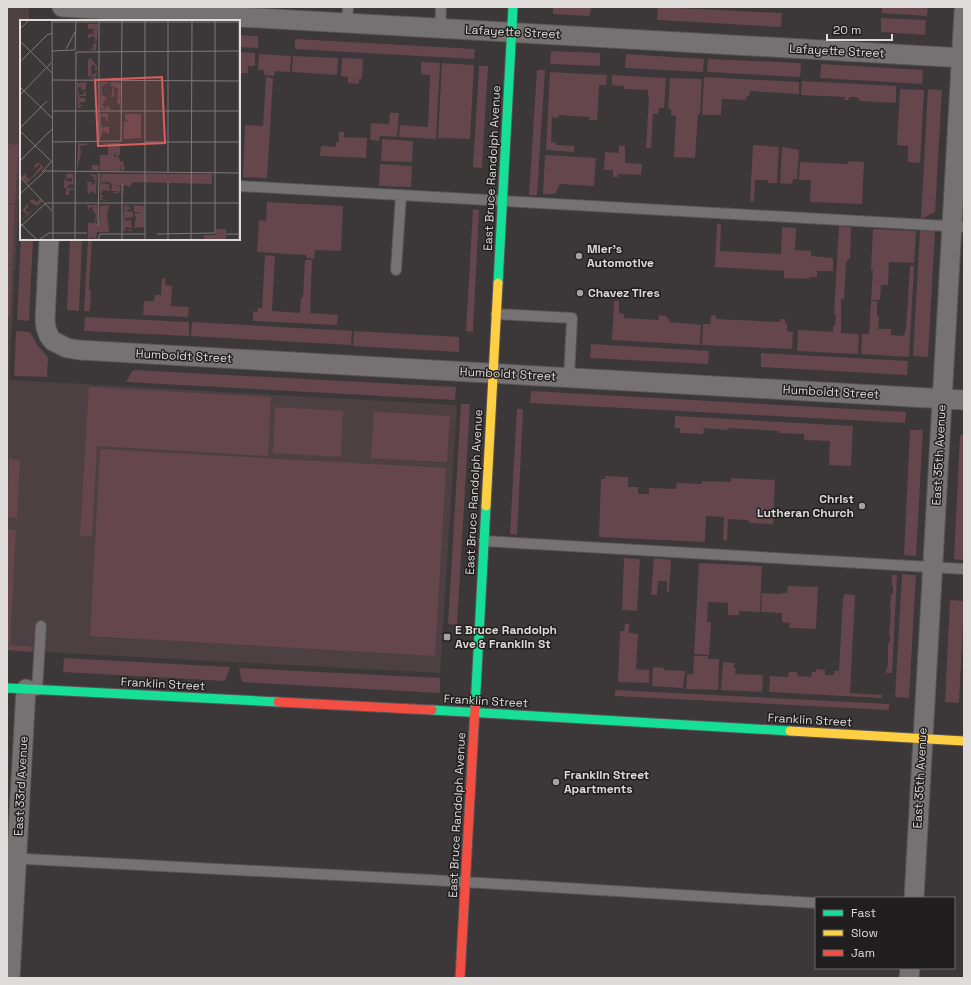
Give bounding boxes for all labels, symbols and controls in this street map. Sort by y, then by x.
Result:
scale bar [827,16,892,42]
inset map [20,20,240,240]
street label: Lafayette Street [465,22,561,42]
text: 20 m [833,22,861,38]
street label: Lafayette Street [789,41,885,61]
street label: East Bruce Randolph Avenue [480,85,504,251]
place label: Mier's Automotive [587,241,654,271]
marker: Mier's Automotive [574,251,584,261]
place label: Chavez Tires [588,285,660,301]
marker: Chavez Tires [575,288,585,298]
street label: Humboldt Street [135,345,233,367]
street label: Humboldt Street [459,363,557,385]
street label: Humboldt Street [782,381,880,403]
street label: East 35th Avenue [928,404,950,506]
street label: East Bruce Randolph Avenue [462,409,486,575]
place label: Christ Lutheran Church [757,491,854,521]
marker: Christ Lutheran Church [857,501,867,511]
place label: E Bruce Randolph Ave & Franklin St [455,622,557,652]
marker: E Bruce Randolph Ave & Franklin St [442,632,452,642]
street label: Franklin Street [120,674,206,694]
street label: Franklin Street [443,691,529,711]
street label: Franklin Street [767,710,853,730]
street label: East 35th Avenue [909,727,931,829]
street label: East Bruce Randolph Avenue [445,732,469,898]
street label: East 33rd Avenue [10,736,32,836]
place label: Franklin Street Apartments [564,767,649,797]
marker: Franklin Street Apartments [551,777,561,787]
legend [815,897,955,969]
text: Fast [851,905,876,921]
text: Slow [851,925,878,941]
text: Jam [851,945,875,961]

